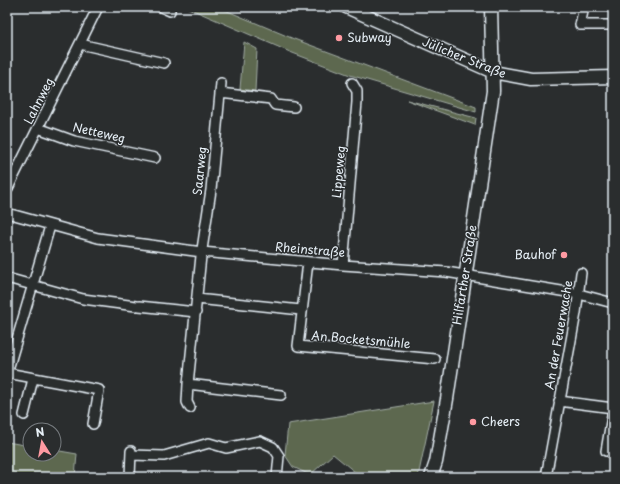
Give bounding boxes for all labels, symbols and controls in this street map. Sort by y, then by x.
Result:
place label: Subway [347,28,392,46]
street label: Jülicher Straße [420,32,509,82]
marker: Subway [334,33,344,43]
street label: Lahnweg [19,74,58,127]
street label: Netteweg [71,117,127,147]
street label: Lippeweg [327,145,349,199]
street label: Saarweg [187,146,211,196]
street label: Hilfarther Straße [447,224,481,326]
street label: Rheinstraße [274,237,346,261]
place label: Bauhof [515,245,557,263]
marker: Bauhof [559,250,569,260]
street label: An der Feuerwache [540,279,577,391]
street label: An Bocketsmühle [311,326,412,352]
place label: Cheers [481,412,520,430]
marker: Cheers [468,417,478,427]
north arrow [22,422,62,462]
text: N [34,422,46,441]

